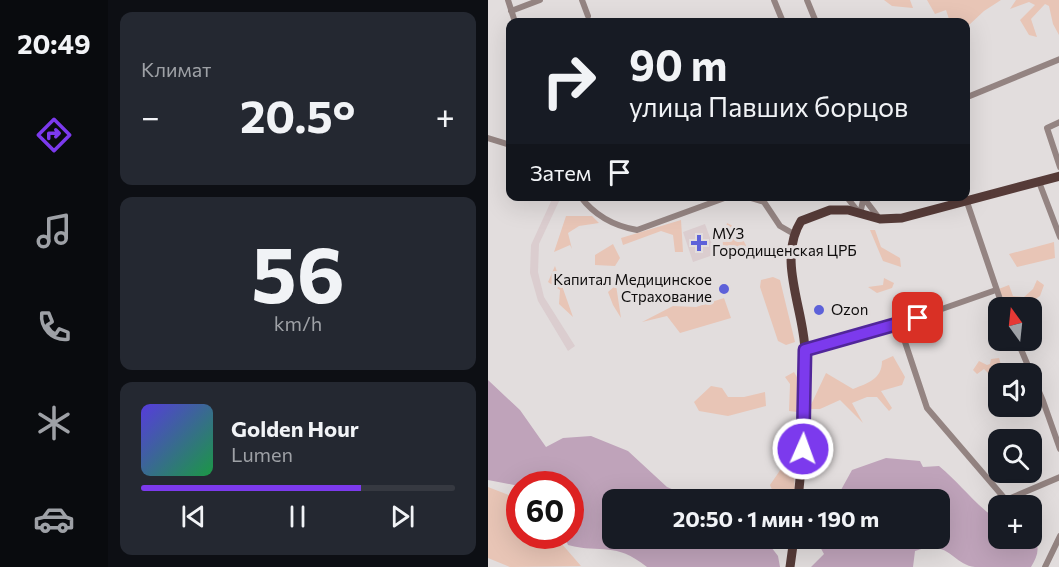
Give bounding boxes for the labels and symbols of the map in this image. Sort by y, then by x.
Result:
place label: МУЗ Городищенская ЦРБ [712,224,857,259]
marker: МУЗ Городищенская ЦРБ [690,234,708,252]
place label: Капитал Медицинское Страхование [553,270,712,305]
marker: Капитал Медицинское Страхование [717,282,731,296]
pin [892,292,943,343]
north arrow [988,297,1042,351]
place label: Ozon [831,300,868,318]
marker: Ozon [812,303,826,317]
position arrow [771,417,835,481]
speed limit sign: 60 [506,471,584,549]

